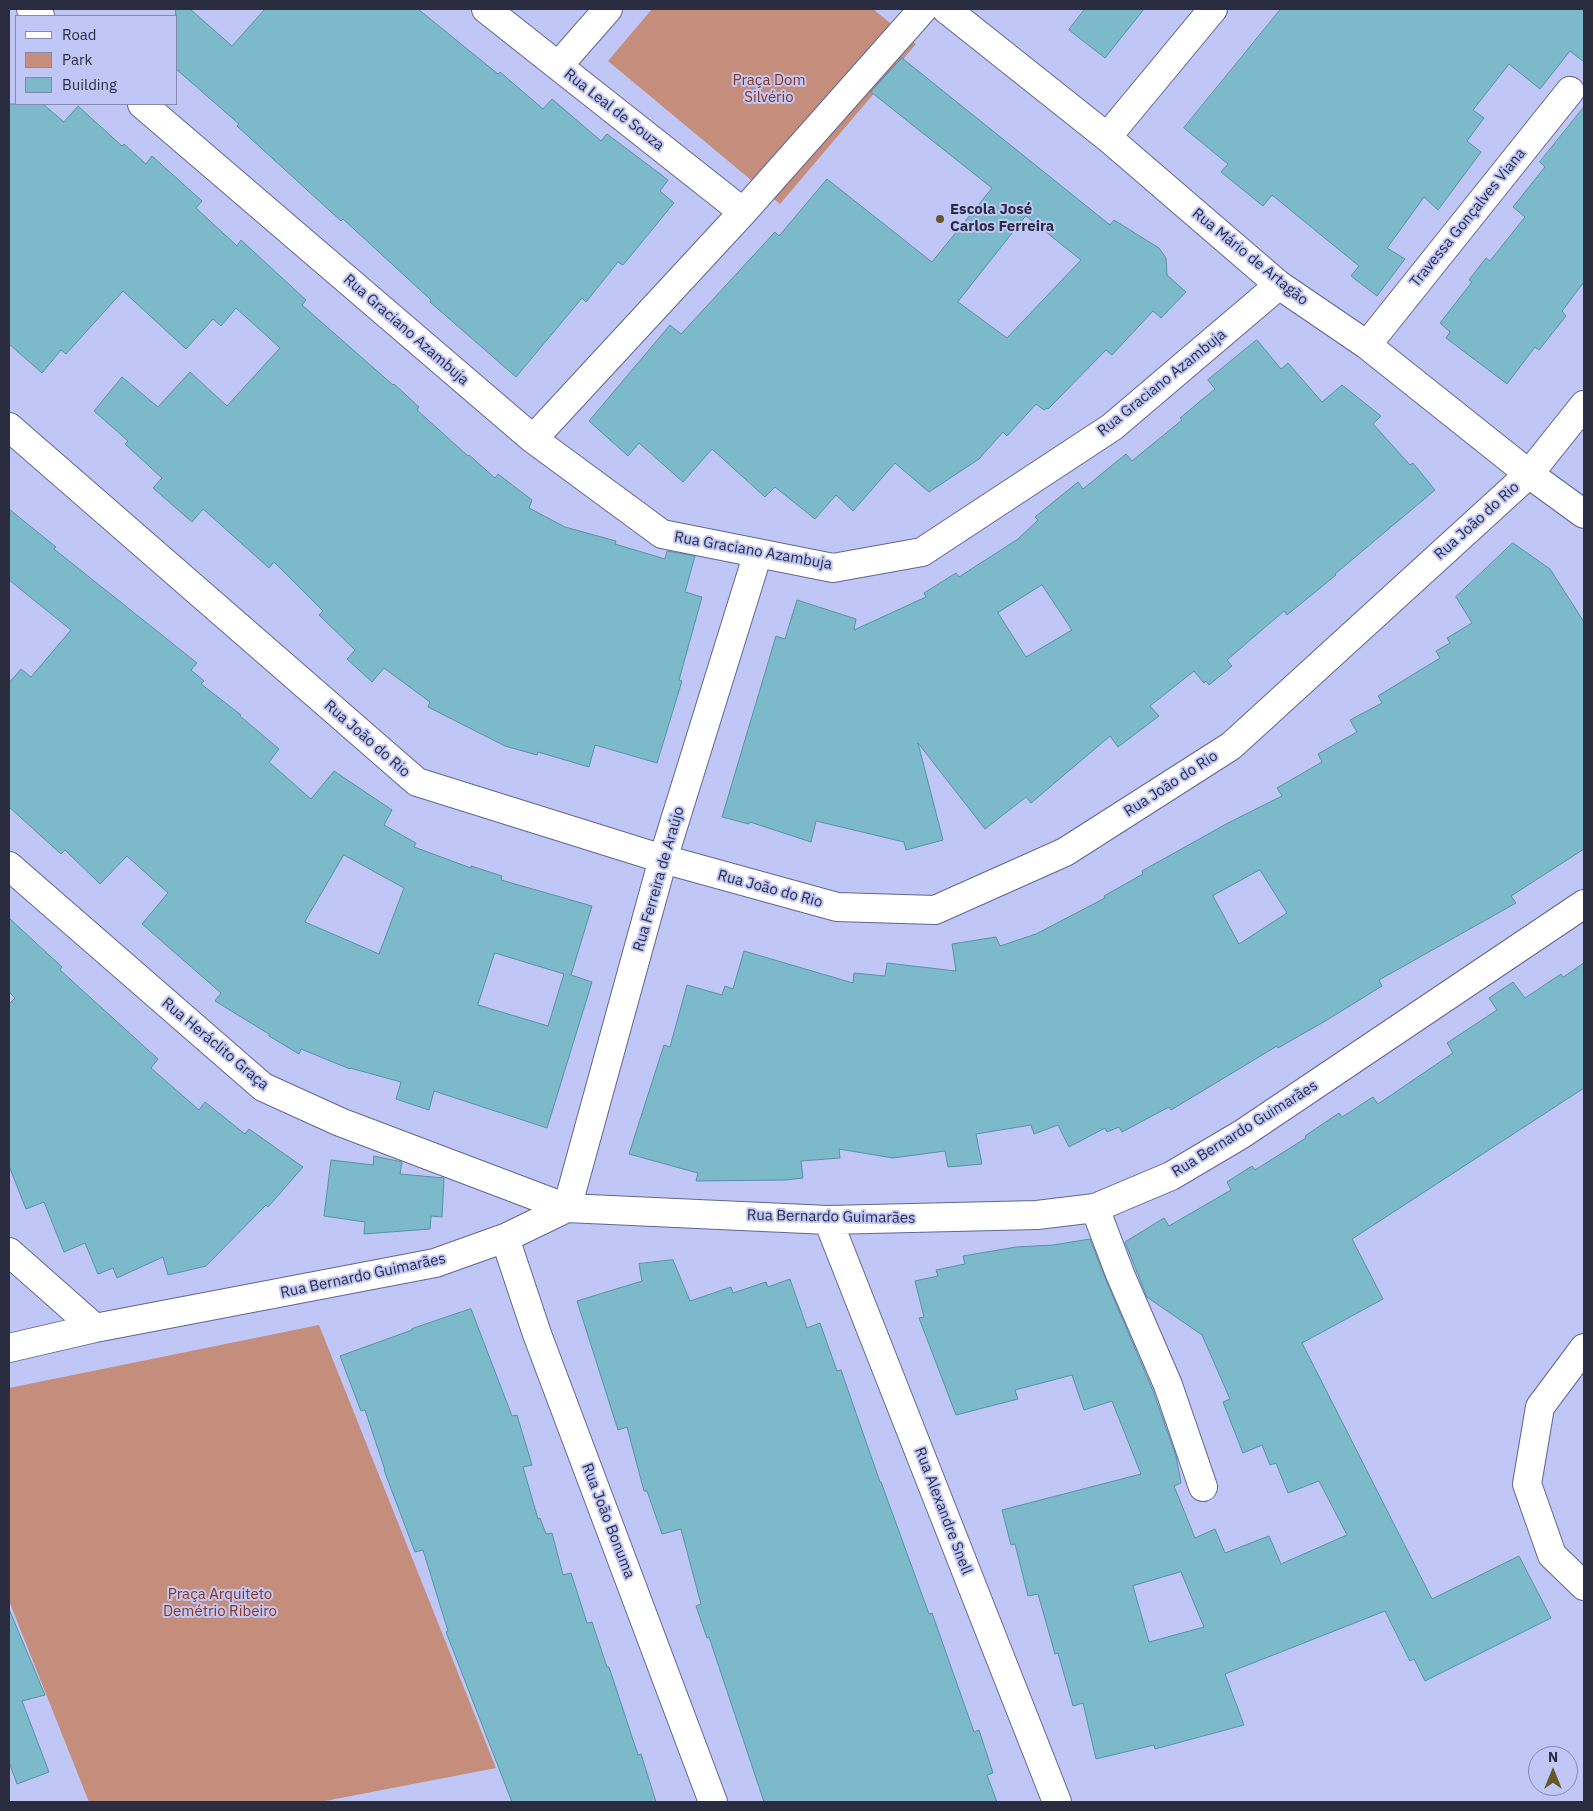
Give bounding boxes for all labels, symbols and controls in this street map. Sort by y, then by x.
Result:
legend [15,15,178,105]
text: Road [62,25,97,44]
text: Park [62,50,92,69]
street label: Rua Leal de Souza [560,65,668,155]
park label: Praça Dom Silvério [732,72,806,107]
text: Building [62,75,117,94]
street label: Travessa Gonçalves Viana [1406,145,1530,291]
place label: Escola José Carlos Ferreira [950,201,1054,236]
street label: Rua Mário de Artagão [1188,205,1312,309]
marker: Escola José Carlos Ferreira [934,213,946,225]
street label: Rua Graciano Azambuja [340,271,472,389]
street label: Rua Graciano Azambuja [1094,326,1230,440]
street label: Rua João do Rio [1431,478,1523,564]
street label: Rua Graciano Azambuja [673,528,833,574]
street label: Rua João do Rio [320,697,414,781]
street label: Rua João do Rio [1121,747,1221,821]
street label: Rua Ferreira de Araújo [630,804,688,954]
street label: Rua João do Rio [715,866,825,912]
street label: Rua Heráclito Graça [158,994,272,1094]
street label: Rua Bernardo Guimarães [1169,1077,1321,1181]
street label: Rua Bernardo Guimarães [747,1207,915,1227]
street label: Rua Bernardo Guimarães [279,1250,447,1302]
street label: Rua Alexandre Snell [910,1445,976,1577]
street label: Rua João Bonuma [578,1461,638,1581]
park label: Praça Arquiteto Demétrio Ribeiro [163,1586,277,1621]
north arrow [1528,1746,1578,1796]
text: N [1548,1748,1558,1766]

